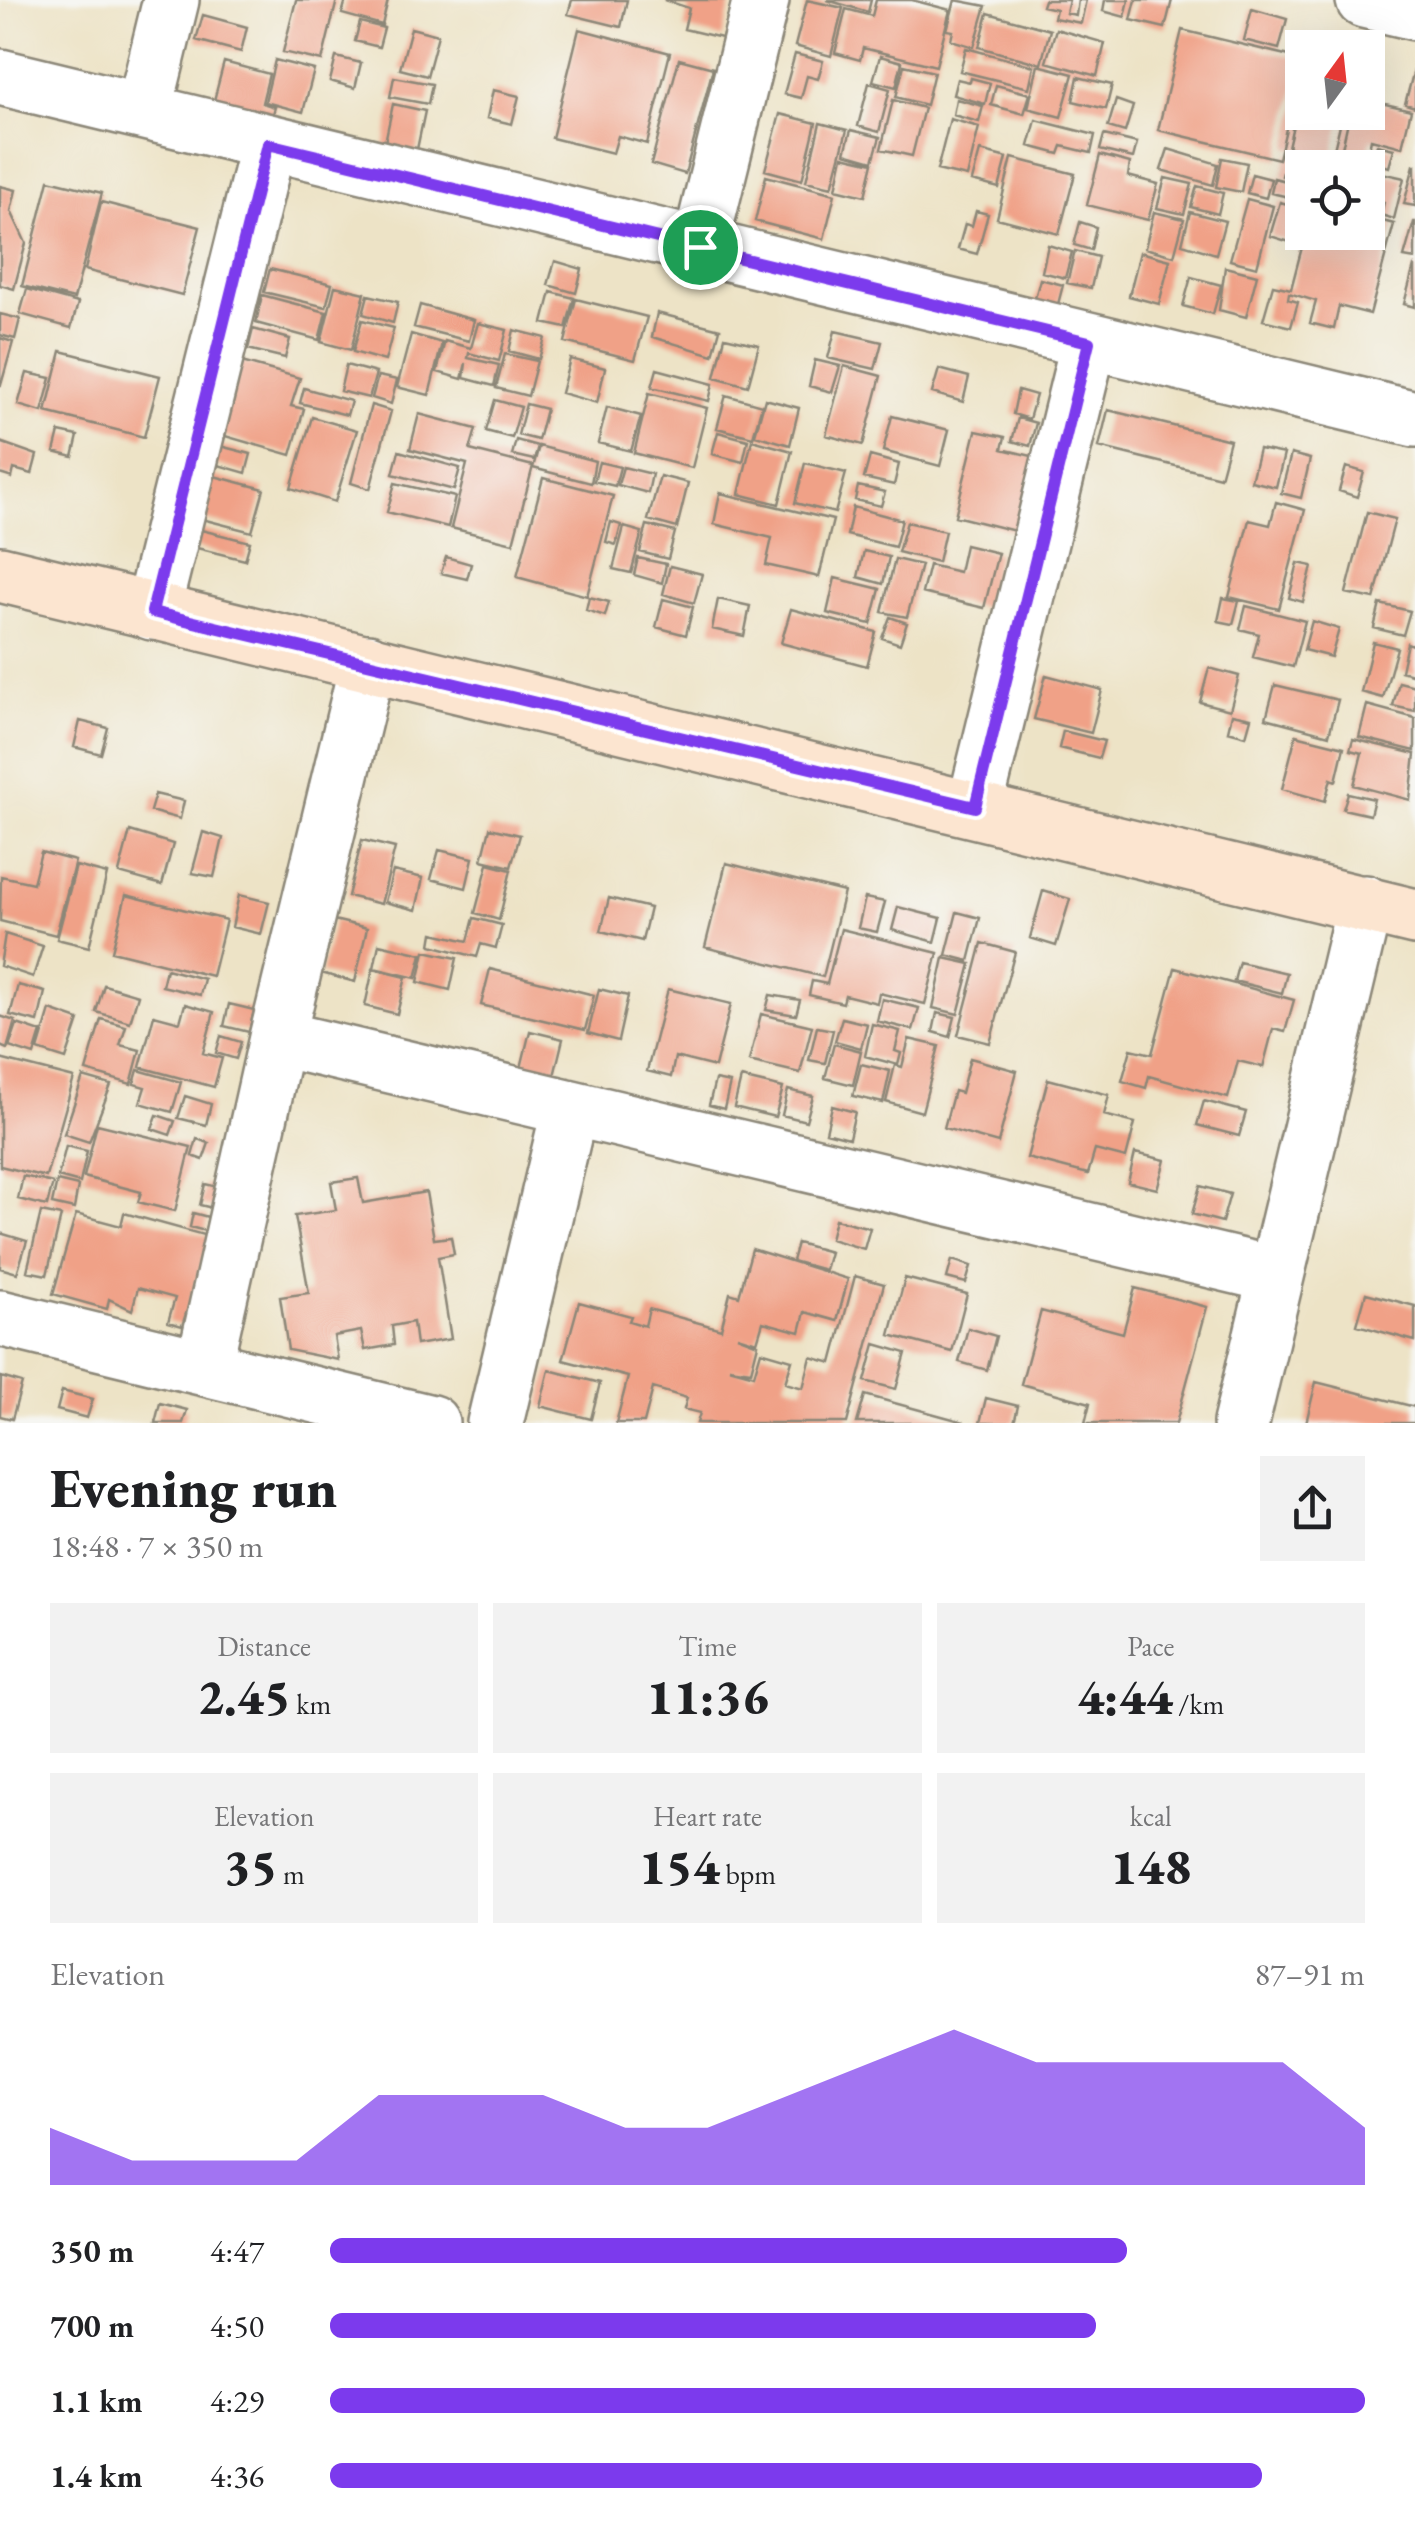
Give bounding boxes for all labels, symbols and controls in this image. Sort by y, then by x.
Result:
north arrow [1285,30,1385,130]
map controls [1285,30,1385,250]
button: locate [1285,150,1385,250]
pin [658,205,743,290]
icon: arrive [673,220,728,275]
text: Evening run [50,1452,337,1523]
button: share [1260,1456,1365,1561]
text: 18:48 · 7 × 350 m [50,1525,263,1567]
text: Distance [217,1628,311,1664]
text: Time [678,1628,737,1664]
text: Pace [1127,1628,1174,1664]
text: 2.45 [197,1664,291,1729]
text: 11:36 [646,1664,769,1729]
text: 4:44 [1077,1664,1173,1729]
text: km [291,1686,331,1722]
text: /km [1173,1686,1224,1722]
text: Elevation [214,1798,315,1834]
text: Heart rate [653,1798,762,1834]
text: kcal [1130,1798,1172,1834]
text: 35 [223,1834,277,1899]
text: 154 [639,1834,720,1899]
text: 148 [1110,1834,1191,1899]
text: m [277,1856,305,1892]
text: bpm [720,1856,776,1892]
text: Elevation [50,1953,165,1995]
text: 87–91 m [1255,1953,1365,1995]
text: 350 m [50,2230,134,2272]
text: 4:47 [210,2230,264,2272]
text: 700 m [50,2305,134,2347]
text: 4:50 [210,2305,264,2347]
text: 1.1 km [50,2380,143,2422]
text: 4:29 [210,2380,264,2422]
text: 1.4 km [50,2455,143,2497]
text: 4:36 [210,2455,264,2497]

